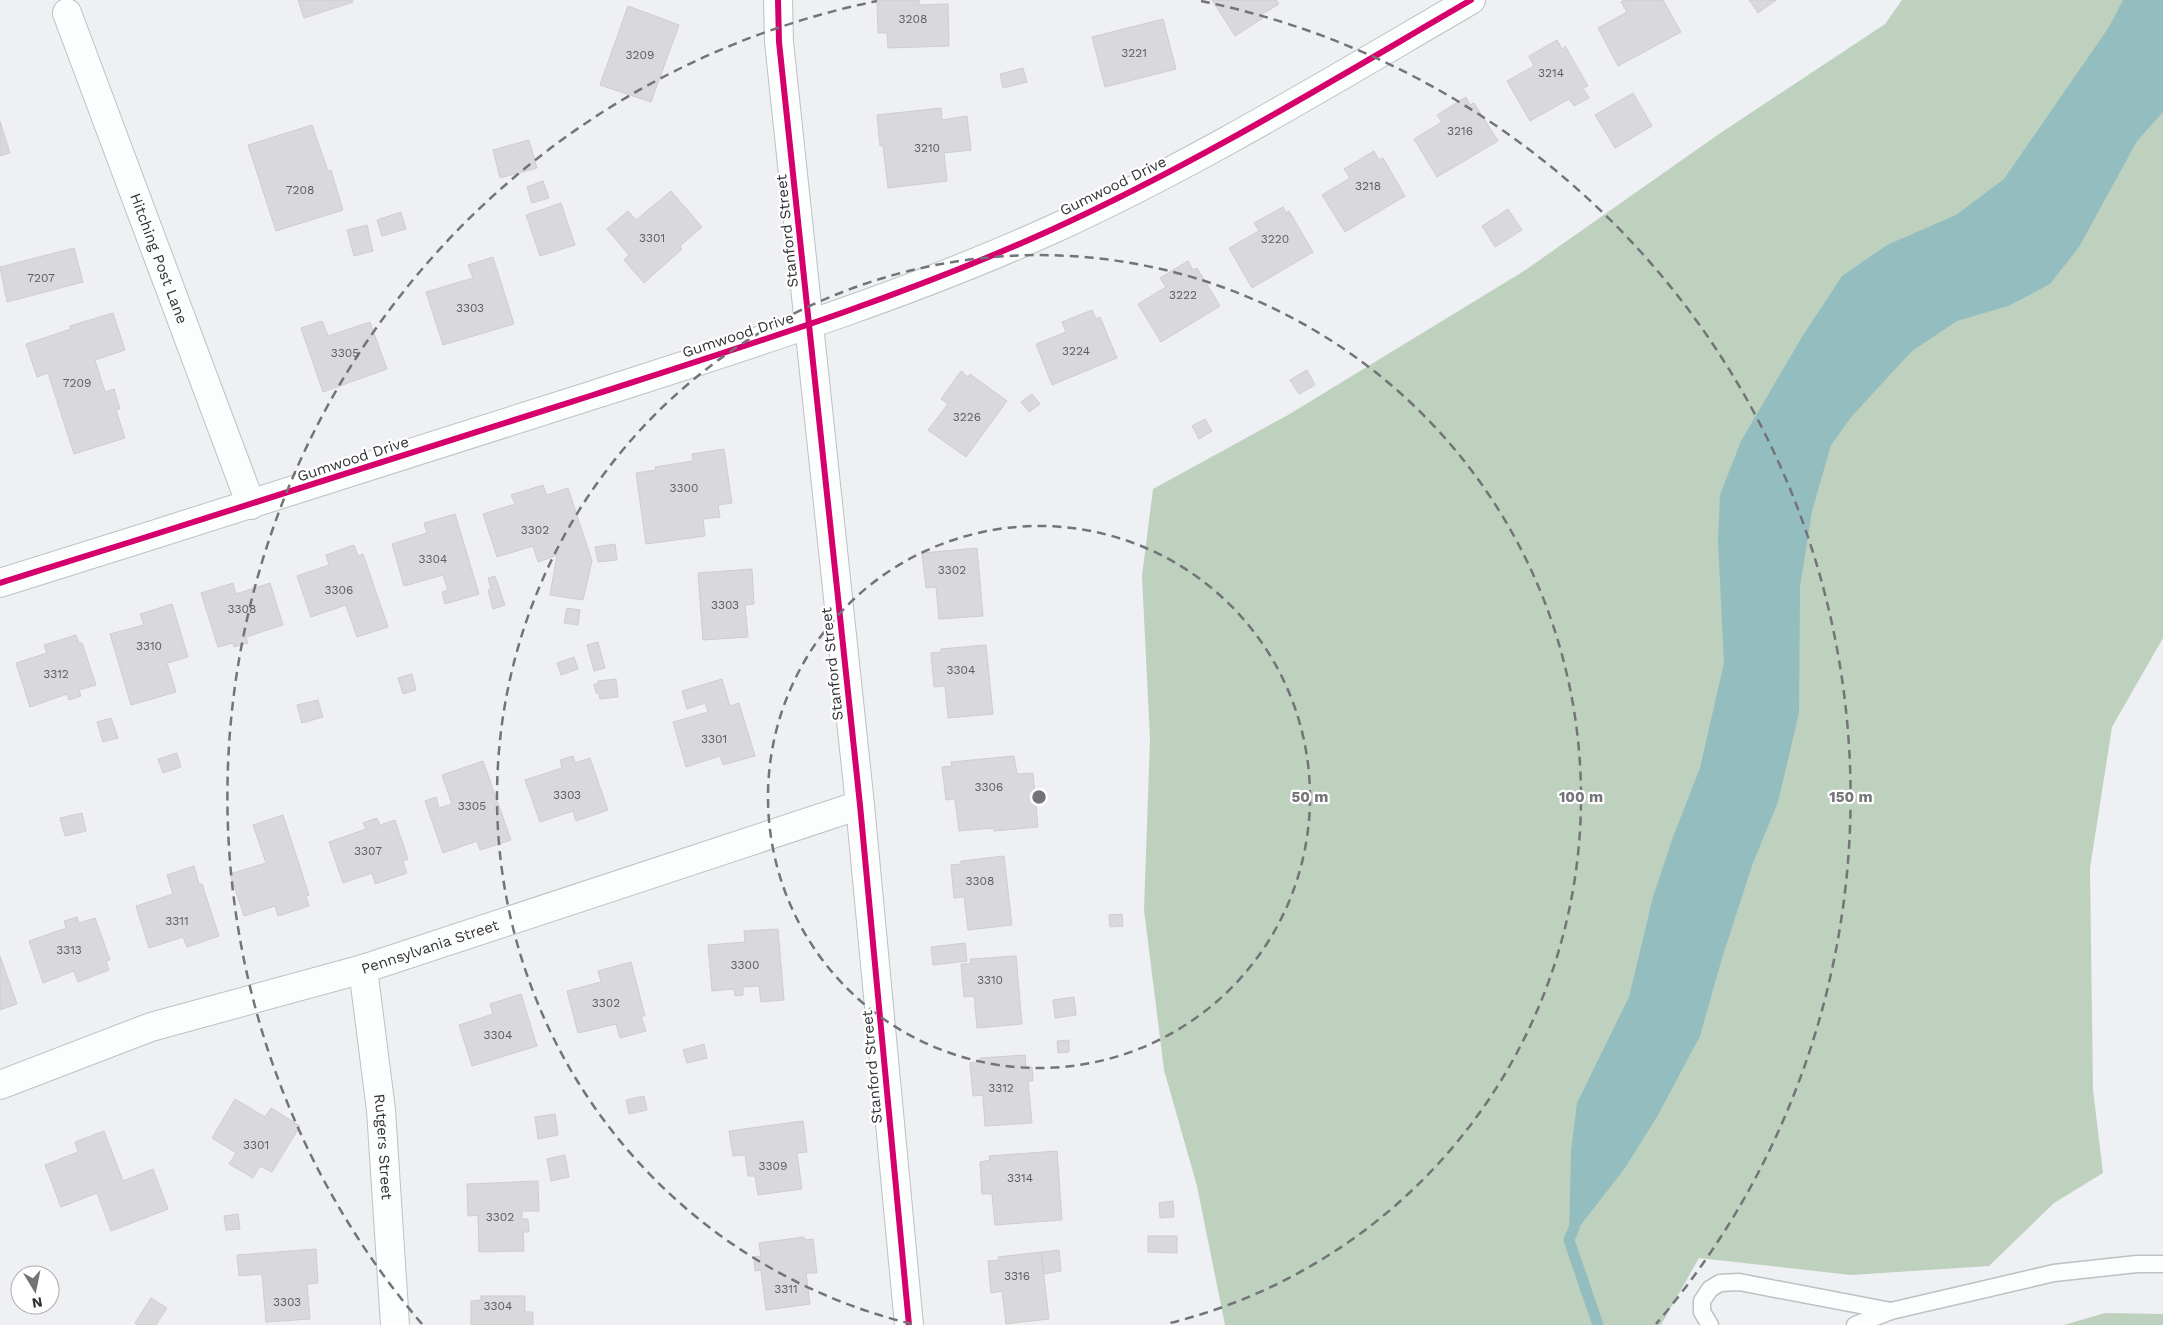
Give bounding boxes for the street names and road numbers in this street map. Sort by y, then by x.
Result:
street label: Gumwood Drive [1057,152,1169,220]
street label: Stanford Street [772,173,802,289]
street label: Hitching Post Lane [126,191,191,326]
street label: Gumwood Drive [680,308,796,362]
street label: Gumwood Drive [295,432,411,486]
street label: Stanford Street [817,606,847,722]
street label: Pennsylvania Street [359,916,502,978]
street label: Stanford Street [858,1009,886,1124]
street label: Rutgers Street [370,1093,396,1201]

